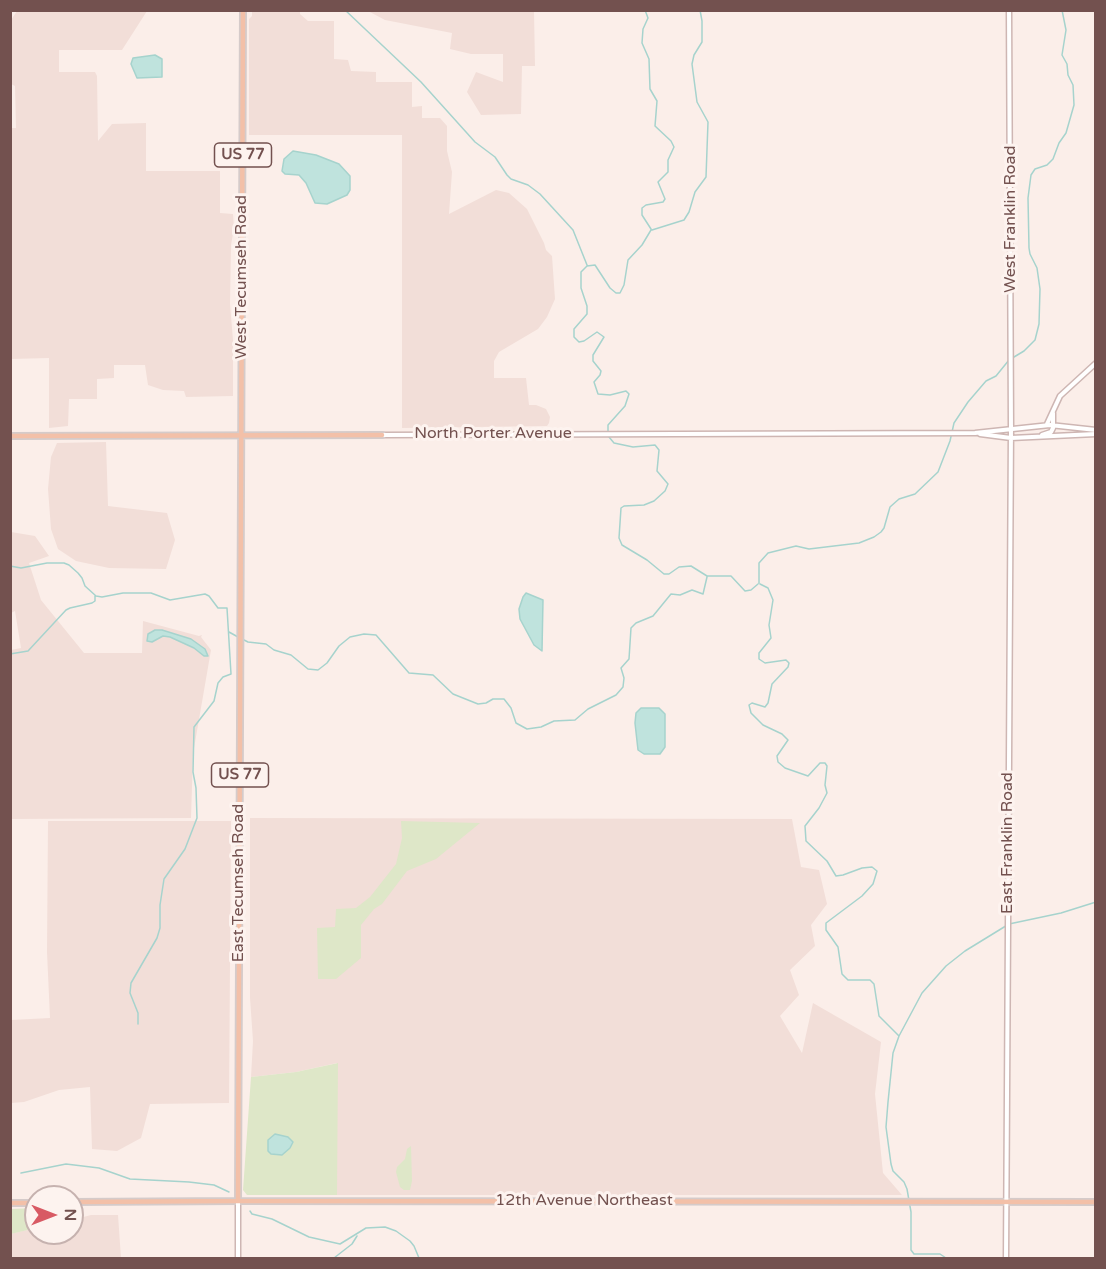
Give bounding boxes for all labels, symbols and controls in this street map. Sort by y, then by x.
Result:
road number: US 77 [214,143,272,167]
street label: West Franklin Road [1001,145,1021,293]
street label: West Tecumseh Road [232,195,252,359]
street label: North Porter Avenue [414,424,572,444]
road number: US 77 [212,763,268,787]
street label: East Franklin Road [998,772,1018,914]
street label: East Tecumseh Road [229,804,249,962]
north arrow [24,1185,84,1245]
street label: 12th Avenue Northeast [495,1191,673,1211]
text: N [60,1209,80,1221]

